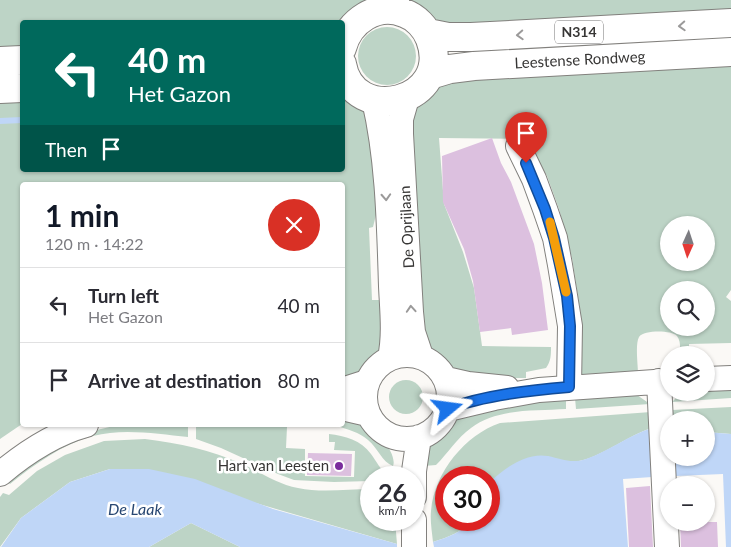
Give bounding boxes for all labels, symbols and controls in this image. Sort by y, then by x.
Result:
one-way arrow [678,20,686,31]
road number: N314 [555,21,603,44]
one-way arrow [516,29,524,40]
text: 40 m [128,38,206,80]
icon: left [45,40,110,105]
street label: Leestense Rondweg [514,47,646,71]
text: Het Gazon [128,80,231,107]
pin [505,112,547,163]
icon: arrive [512,119,540,147]
icon: arrive [97,135,125,163]
text: Then [45,138,87,161]
street label: De Oprijlaan [395,185,417,269]
one-way arrow [381,193,392,201]
text: 1 min [45,197,119,233]
button: close [268,199,320,251]
north arrow [660,216,715,271]
map controls [660,216,715,531]
text: 120 m · 14:22 [45,234,144,253]
button: search [660,281,715,336]
text: Turn left [88,284,159,307]
icon: left [45,291,73,319]
text: 40 m [277,294,320,317]
one-way arrow [405,305,416,313]
text: Het Gazon [88,307,163,326]
button: layers [660,346,715,401]
icon: arrive [45,366,73,394]
text: Arrive at destination [88,369,261,392]
text: 80 m [277,369,320,392]
position arrow [421,382,473,434]
button: + [660,411,715,466]
place label: Hart van Leesten [218,456,329,474]
marker: Hart van Leesten [333,460,345,472]
speed limit sign: 30 [435,466,500,531]
button: − [660,476,715,531]
text: 26 [378,477,407,507]
water label: De Laak [108,499,162,518]
text: km/h [378,503,407,518]

